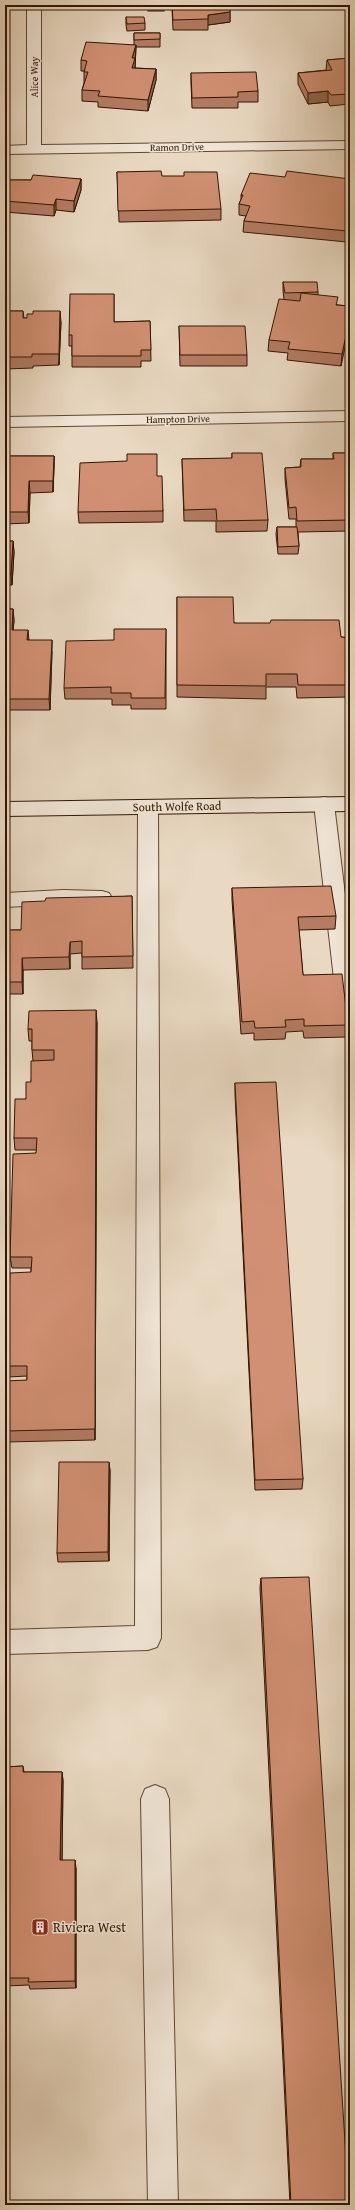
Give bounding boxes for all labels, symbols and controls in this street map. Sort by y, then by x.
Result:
street label: Alice Way [27,57,42,97]
street label: Ramon Drive [150,139,204,155]
street label: Hampton Drive [146,411,210,427]
street label: South Wolfe Road [133,797,222,815]
building icon: Riviera West [30,1917,50,1937]
place label: Riviera West [53,1917,126,1937]

